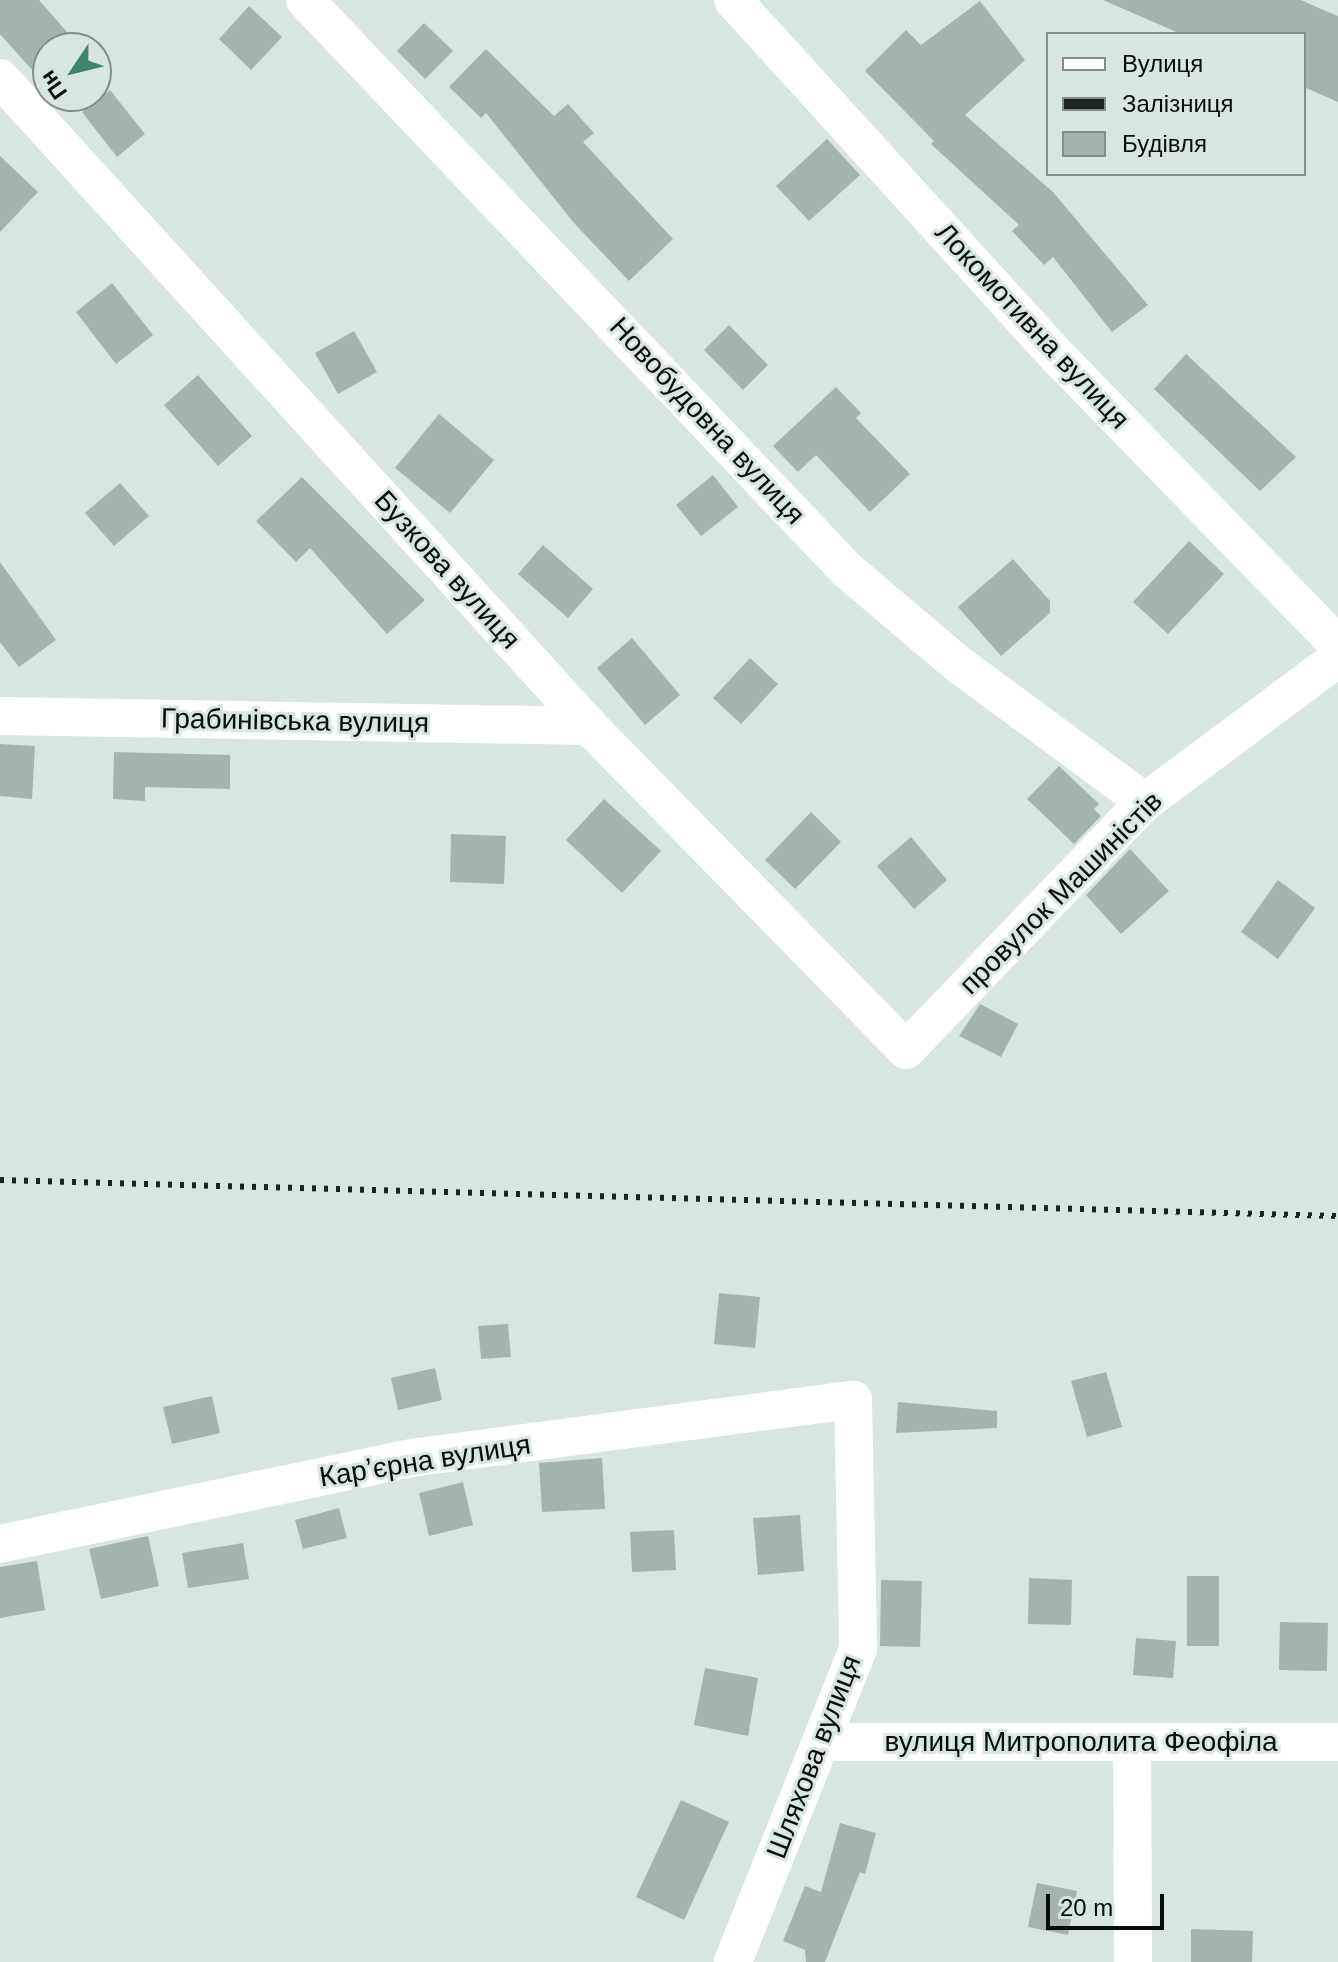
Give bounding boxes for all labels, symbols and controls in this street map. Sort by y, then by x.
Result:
north arrow [32,32,112,112]
legend [1046,32,1306,176]
text: Вулиця [1122,50,1203,77]
text: Пн [35,66,72,104]
text: Залізниця [1122,90,1234,117]
text: Будівля [1122,130,1207,157]
street label: Локомотивна вулиця [928,216,1136,436]
street label: Новобудовна вулиця [602,311,812,531]
street label: Бузкова вулиця [367,484,527,656]
street label: Грабинівська вулиця [161,702,429,740]
street label: провулок Машиністів [953,785,1169,1001]
street label: Карʼєрна вулиця [317,1428,533,1494]
street label: Шляхова вулиця [760,1651,868,1863]
street label: вулиця Митрополита Феофіла [884,1725,1278,1759]
scale bar [1050,1878,1168,1928]
text: 20 m [1060,1894,1113,1921]

